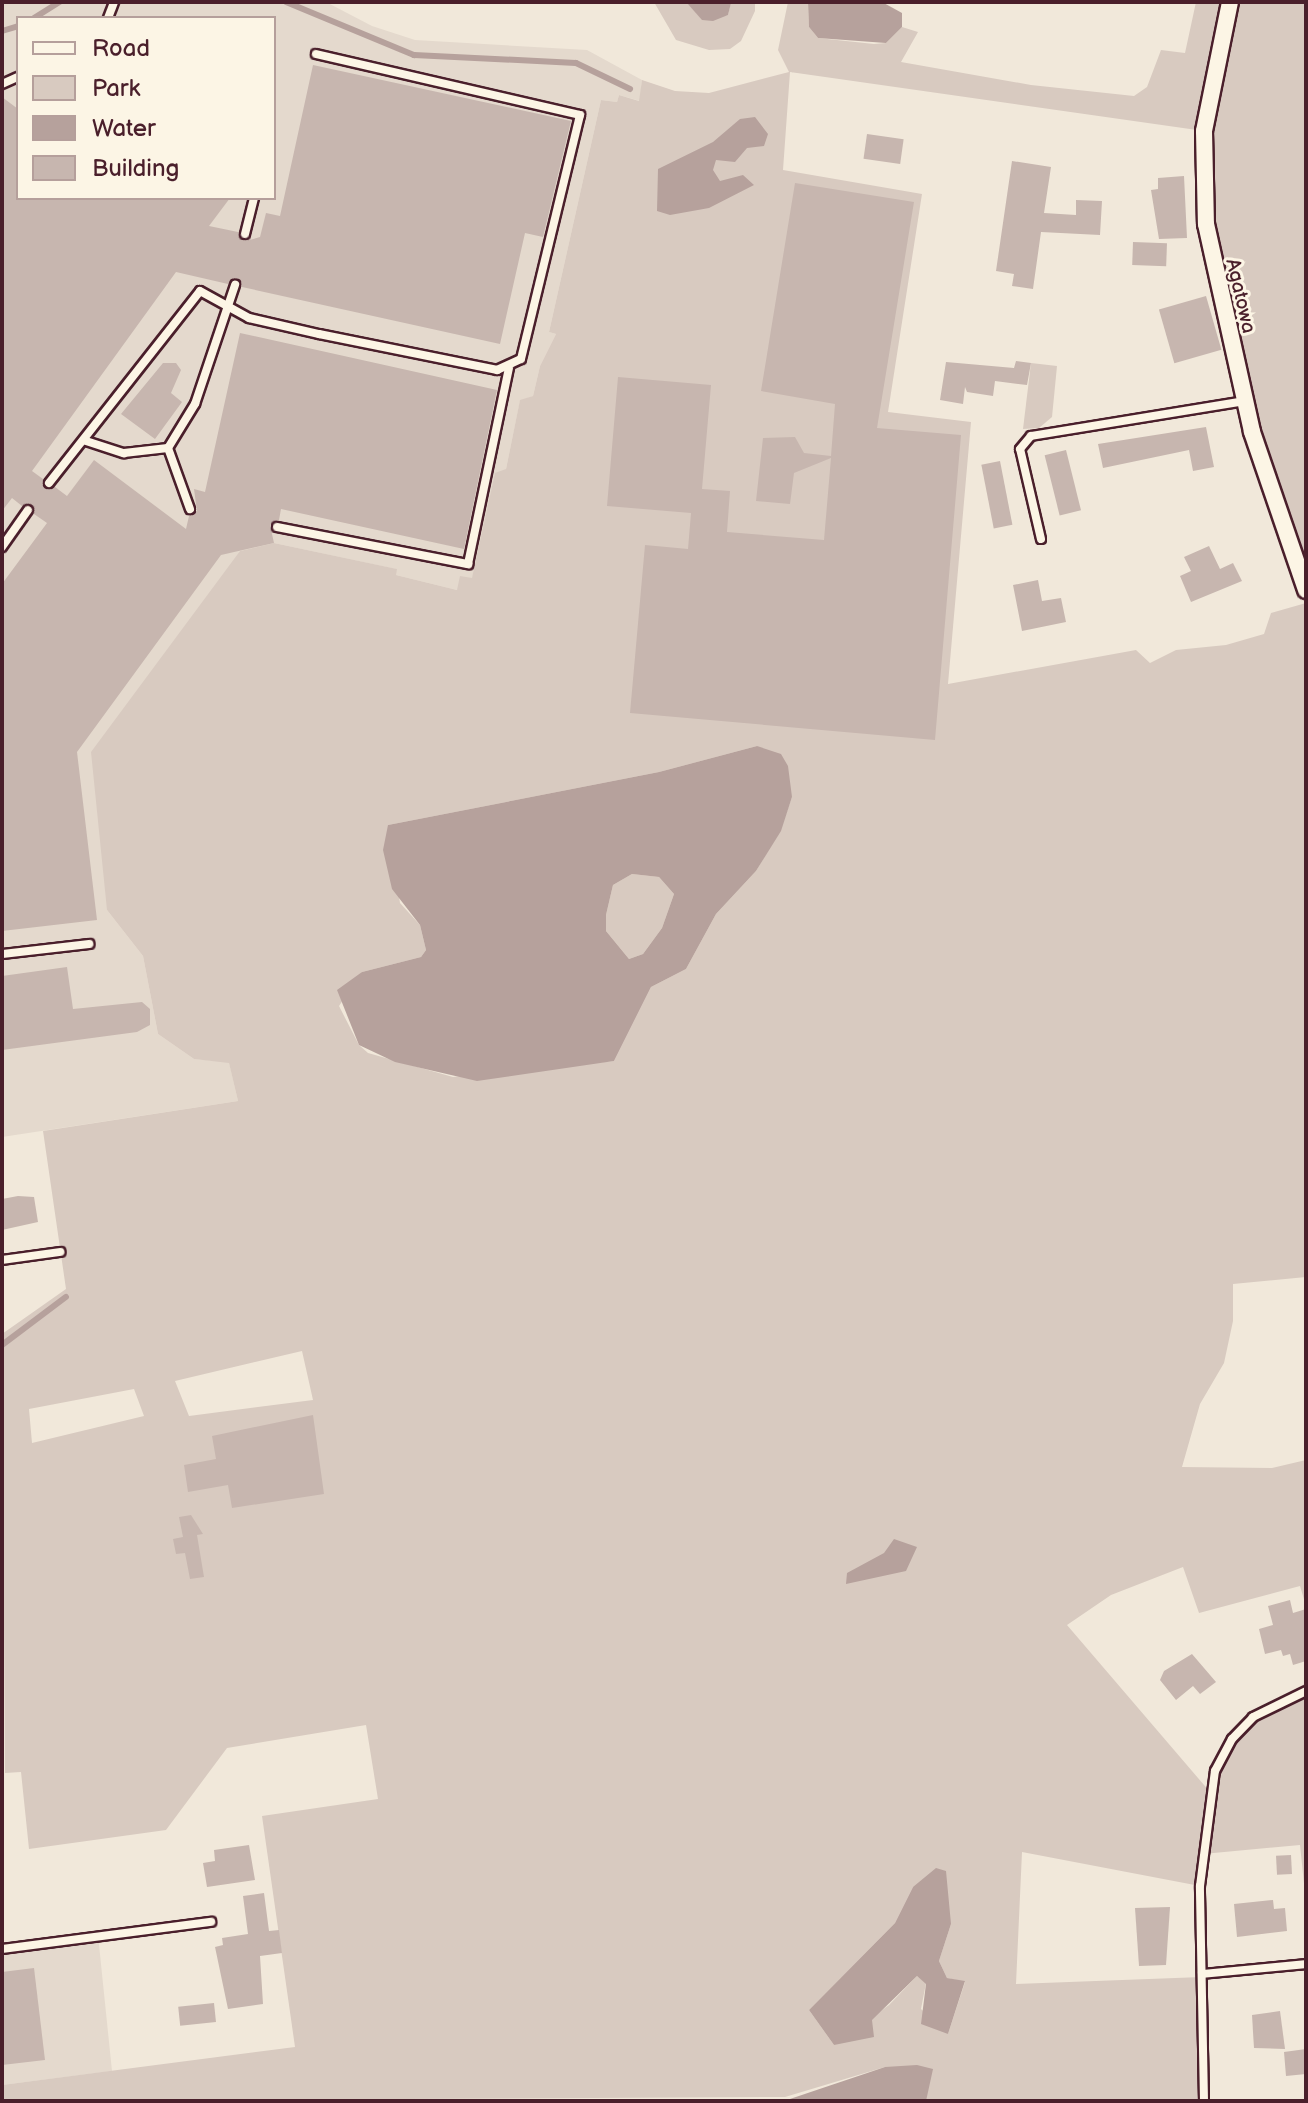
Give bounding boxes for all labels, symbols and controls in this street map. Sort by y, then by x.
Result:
legend [16,16,276,200]
text: Road [92,34,150,63]
text: Park [92,74,140,103]
text: Water [92,114,156,143]
text: Building [92,154,179,183]
street label: Agatowa [1220,256,1260,336]

